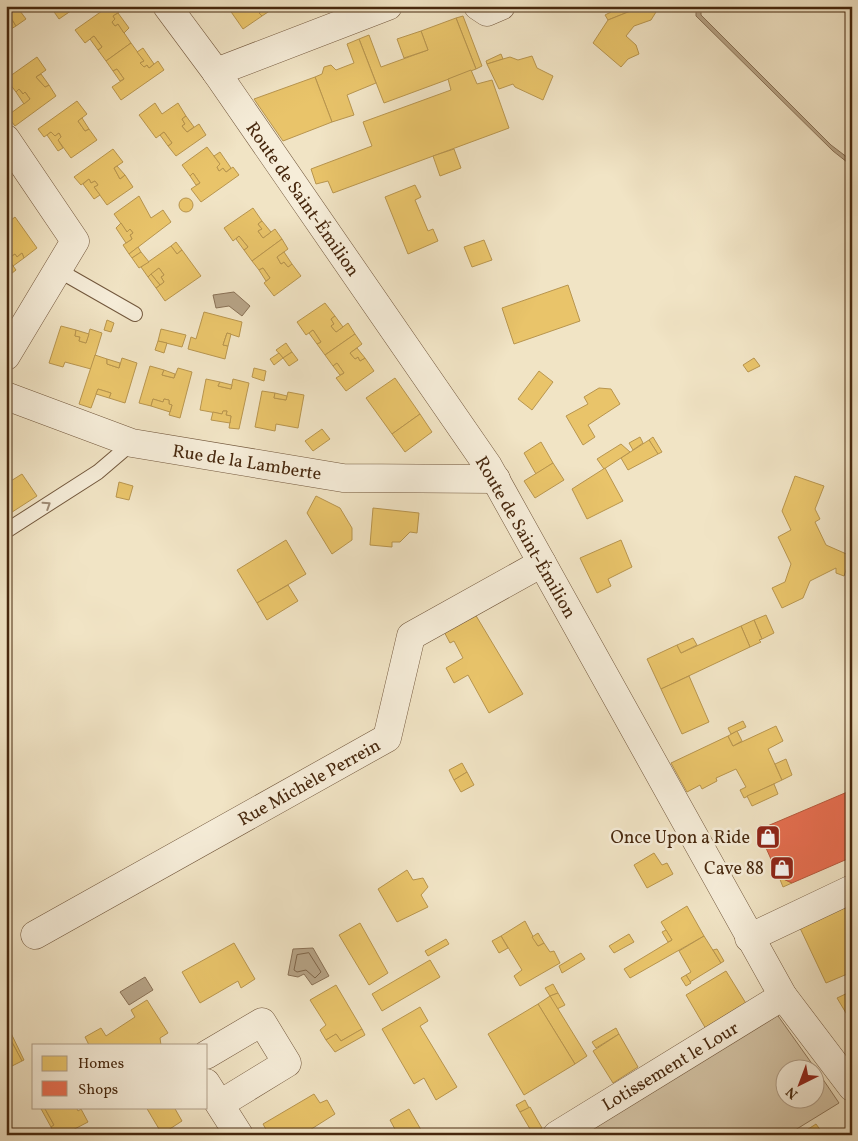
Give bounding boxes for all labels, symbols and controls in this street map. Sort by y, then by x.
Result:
street label: Route de Saint-Émilion [239,118,365,282]
street label: Rue de la Lamberte [171,439,323,488]
street label: Route de Saint-Émilion [468,452,582,624]
one-way arrow [42,502,51,511]
street label: Rue Michèle Perrein [234,734,386,833]
shop icon: Once Upon a Ride [755,824,781,850]
place label: Once Upon a Ride [611,826,750,851]
shop icon: Cave 88 [769,855,795,881]
place label: Cave 88 [704,857,764,882]
street label: Lotissement le Lour [598,1016,744,1118]
legend [32,1044,208,1108]
text: Homes [78,1054,124,1075]
north arrow [776,1058,826,1108]
text: Shops [78,1080,118,1101]
text: N [782,1082,802,1103]

